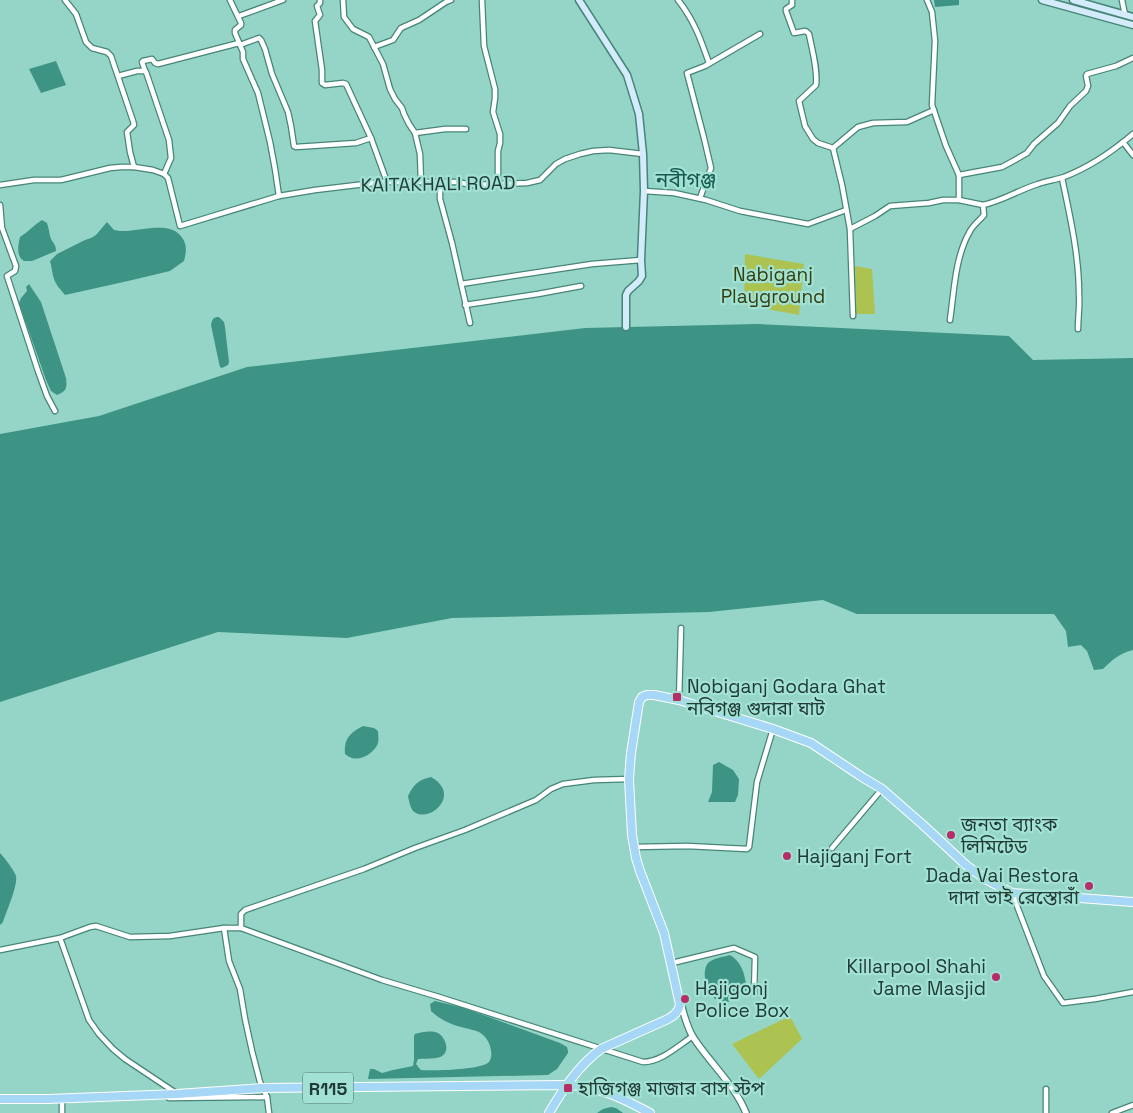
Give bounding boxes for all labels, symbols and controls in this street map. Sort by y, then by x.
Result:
district label: নবীগঞ্জ [655,166,716,193]
street label: KAITAKHALI ROAD [360,170,516,198]
park label: Nabiganj Playground [721,262,825,309]
place label: Nobiganj Godara Ghat নবিগঞ্জ গুদারা ঘাট [686,674,886,721]
marker: Nobiganj Godara Ghat নবিগঞ্জ গুদারা ঘাট [671,691,683,703]
place label: জনতা ব্যাংক লিমিটেড [960,812,1058,859]
marker: জনতা ব্যাংক লিমিটেড [945,829,957,841]
place label: Hajiganj Fort [797,844,912,869]
marker: Hajiganj Fort [781,850,793,862]
place label: Dada Vai Restora দাদা ভাই রেস্তোরাঁ [925,863,1080,910]
marker: Dada Vai Restora দাদা ভাই রেস্তোরাঁ [1083,880,1095,892]
place label: Killarpool Shahi Jame Masjid [847,954,986,1001]
marker: Killarpool Shahi Jame Masjid [990,971,1002,983]
place label: Hajigonj Police Box [695,976,790,1023]
marker: Hajigonj Police Box [679,993,691,1005]
road number: R115 [303,1072,353,1104]
place label: হাজিগঞ্জ মাজার বাস স্টপ [577,1076,765,1101]
marker: হাজিগঞ্জ মাজার বাস স্টপ [562,1082,574,1094]

